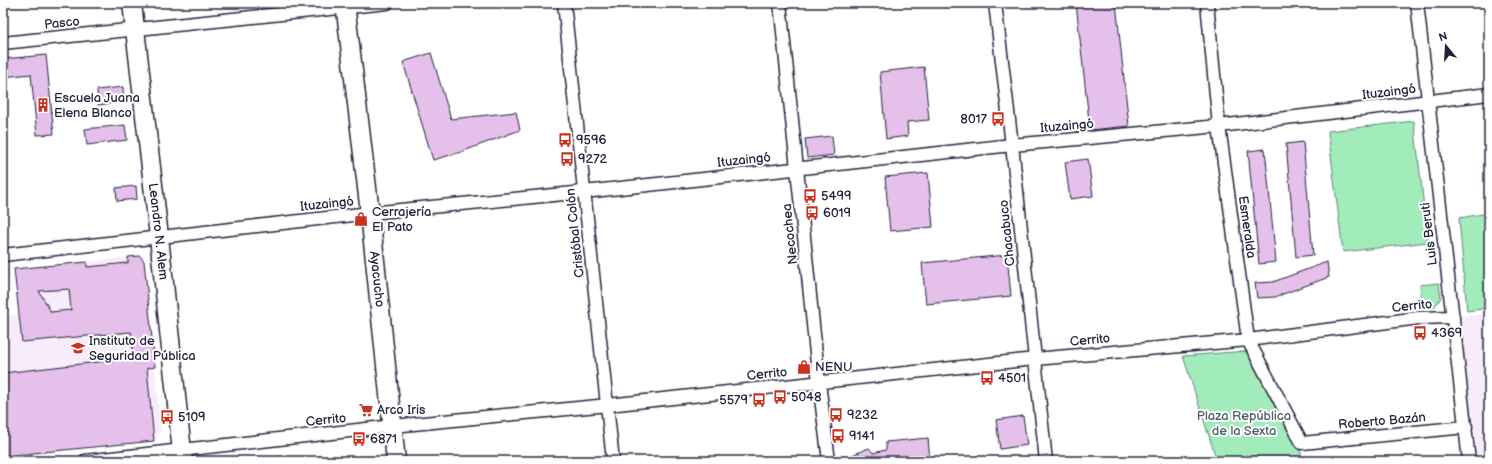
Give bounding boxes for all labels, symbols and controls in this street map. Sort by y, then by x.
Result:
street label: Pasco [43,13,81,33]
north arrow [1426,26,1466,66]
text: N [1437,30,1449,44]
street label: Ituzaingó [1361,81,1417,103]
place label: Escuela Juana Elena Blanco [54,90,140,121]
building icon: Escuela Juana Elena Blanco [35,97,51,113]
place label: 8017 [960,111,988,127]
bus stop icon: 8017 [990,111,1006,127]
street label: Ituzaingó [1039,116,1095,136]
bus stop icon: 9596 [557,132,573,148]
place label: 9596 [576,132,606,148]
street label: Ituzaingó [716,149,772,171]
bus stop icon: 9272 [559,151,575,167]
place label: 9272 [578,151,608,167]
street label: Leandro N. Alem [145,182,172,281]
street label: Cristóbal Colón [562,188,588,278]
bus stop icon: 5499 [802,188,818,204]
place label: 5499 [821,188,851,204]
street label: Ituzaingó [299,193,355,215]
street label: Esmeralda [1235,195,1259,259]
street label: Chacabuco [996,199,1018,267]
street label: Luis Beruti [1417,202,1441,266]
street label: Necochea [779,203,801,265]
place label: Cerrajería El Pato [372,204,431,235]
bus stop icon: 6019 [804,205,820,221]
place label: 6019 [823,205,851,221]
shop icon: Cerrajería El Pato [353,211,369,227]
street label: Ayacucho [366,250,388,308]
street label: Cerrito [1391,296,1433,316]
bus stop icon: 4369 [1412,325,1428,341]
place label: 4369 [1431,325,1462,341]
street label: Cerrito [1069,330,1111,350]
place label: Instituto de Seguridad Pública [89,333,196,364]
school or university icon: Instituto de Seguridad Pública [70,340,86,356]
shop icon: NENU [796,359,812,375]
place label: NENU [815,359,853,375]
street label: Cerrito [746,364,788,384]
bus stop icon: 4501 [979,370,995,386]
place label: 4501 [998,370,1026,386]
bus stop icon: 5048 [772,389,788,405]
place label: 5048 [791,389,822,405]
place label: 5579 [719,392,748,408]
bus stop icon: 5579 [751,392,767,408]
supermarket icon: Arco Iris [358,402,374,418]
place label: Arco Iris [377,402,426,418]
bus stop icon: 9232 [828,407,844,423]
place label: 9232 [847,407,878,423]
park label: Plaza República de la Sexta [1197,408,1291,439]
bus stop icon: 5109 [159,409,175,425]
place label: 5109 [178,409,206,425]
street label: Roberto Bazán [1337,409,1427,433]
street label: Cerrito [305,410,347,430]
bus stop icon: 9141 [830,428,846,444]
place label: 9141 [849,428,875,444]
bus stop icon: 6871 [351,431,367,447]
place label: 6871 [370,431,397,447]

